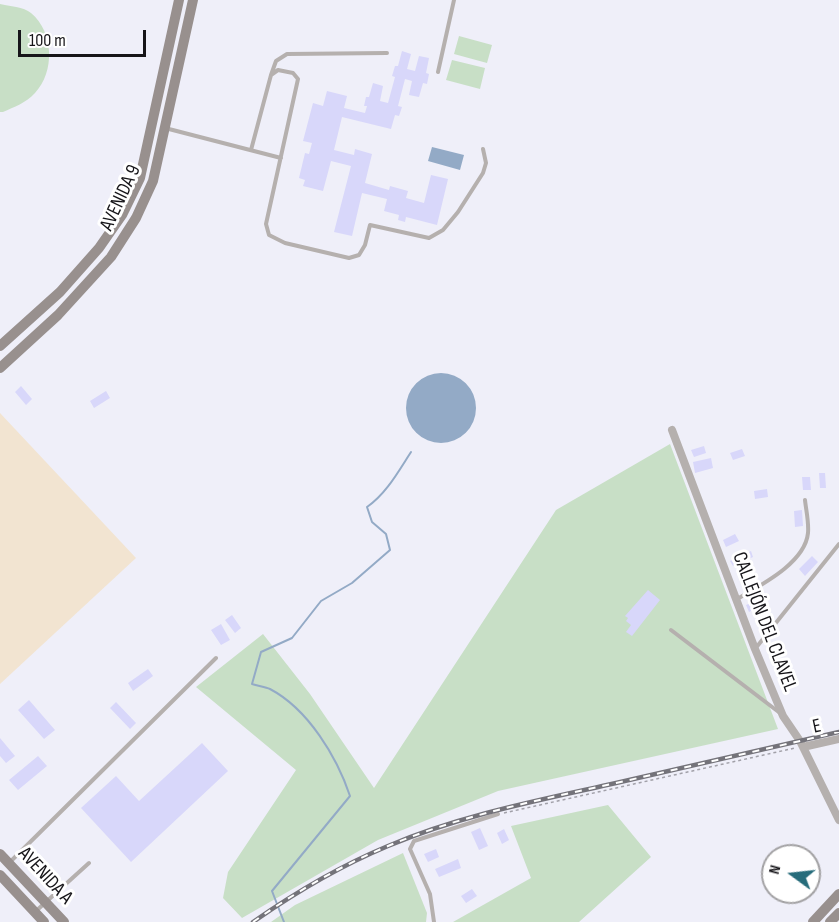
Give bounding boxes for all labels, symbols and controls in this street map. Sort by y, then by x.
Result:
scale bar [21,18,148,56]
text: 100 m [29,30,66,51]
street label: AVENIDA 9 [95,161,147,235]
street label: CALLEJÓN DEL CLAVEL [726,549,802,695]
street label: E [810,714,824,740]
street label: AVENIDA A [13,842,77,910]
north arrow [761,844,821,904]
text: N [765,863,785,876]

